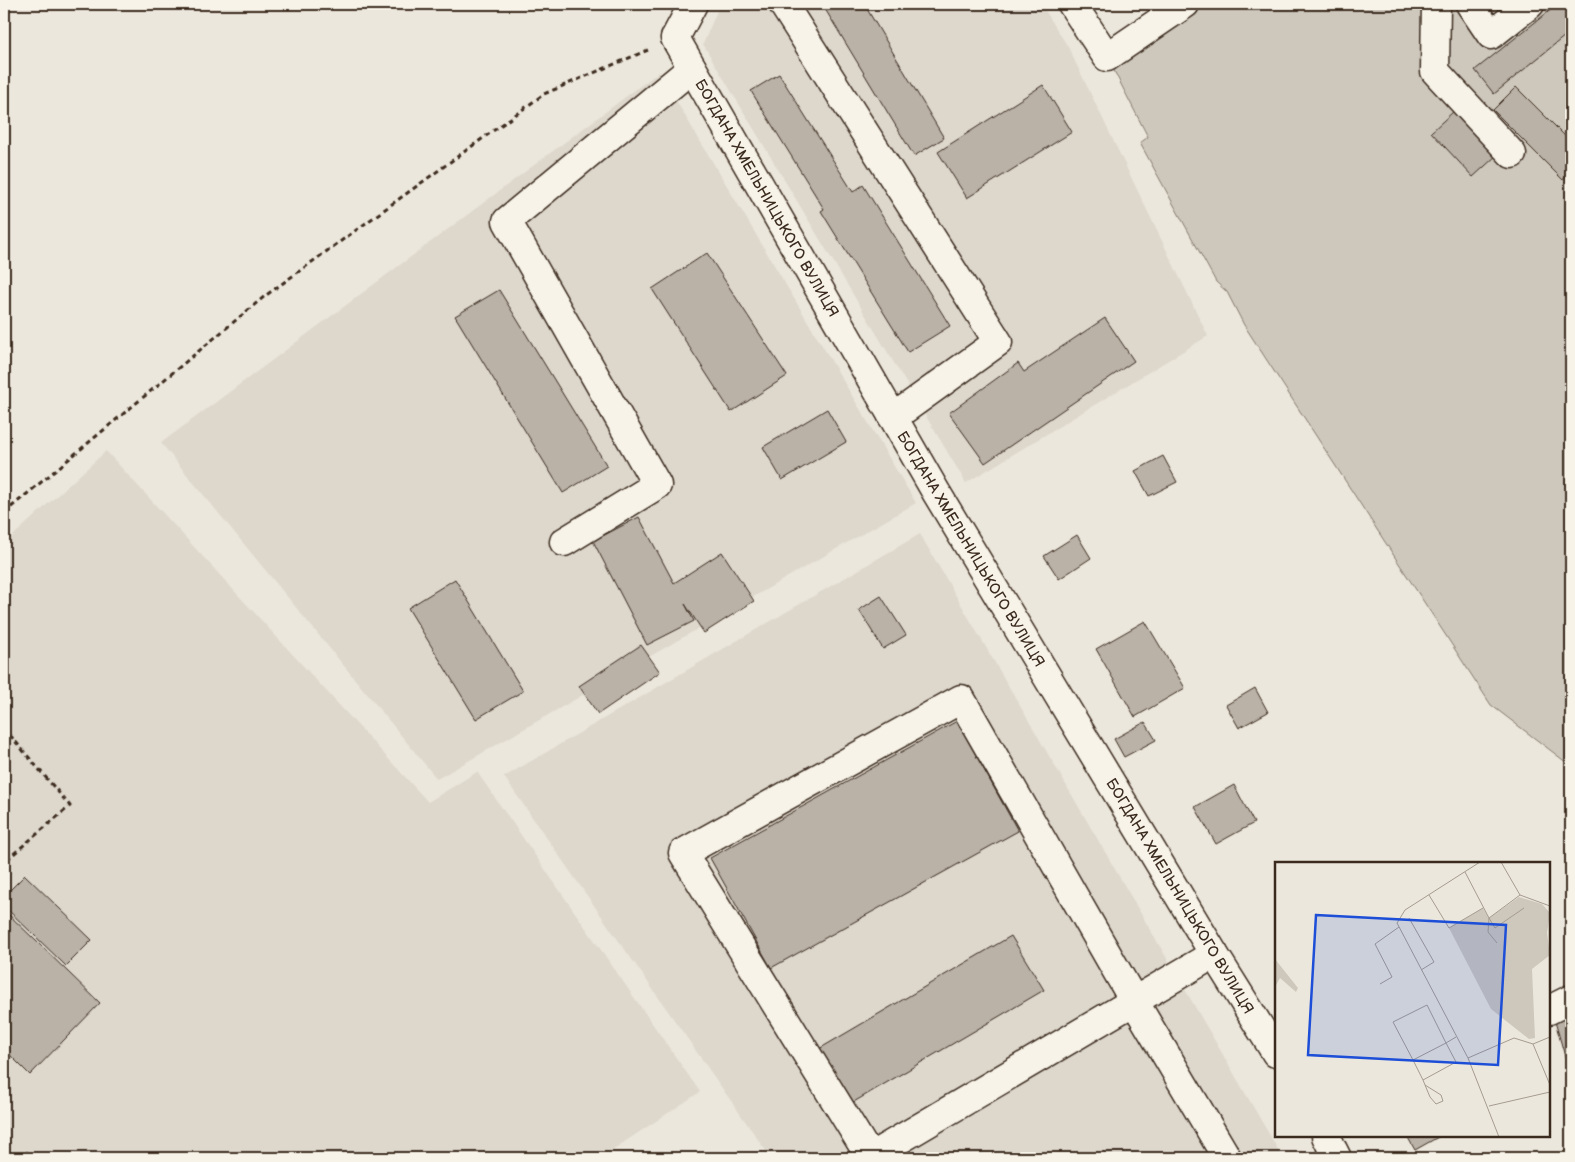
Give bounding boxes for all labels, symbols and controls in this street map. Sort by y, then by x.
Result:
street label: БОГДАНА ХМЕЛЬНИЦЬКОГО ВУЛИЦЯ [690,76,843,321]
street label: БОГДАНА ХМЕЛЬНИЦЬКОГО ВУЛИЦЯ [892,428,1049,671]
street label: БОГДАНА ХМЕЛЬНИЦЬКОГО ВУЛИЦЯ [1101,775,1258,1018]
inset map [1275,862,1550,1137]

